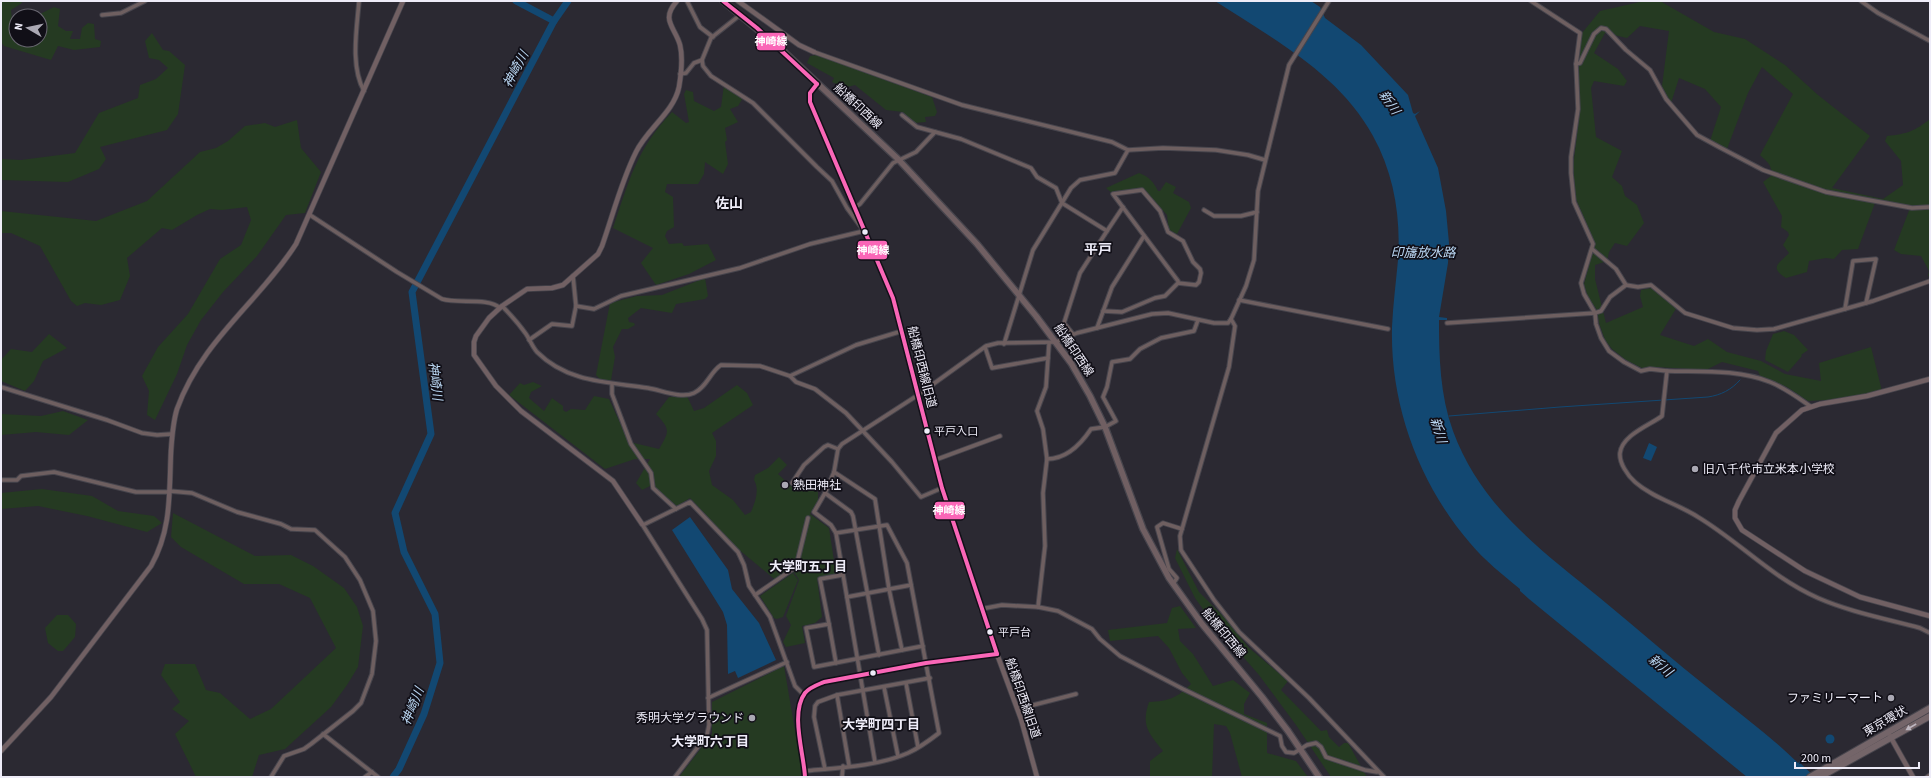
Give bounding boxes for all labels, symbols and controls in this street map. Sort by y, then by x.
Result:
north arrow [8,8,48,48]
text: N [11,22,27,31]
line badge: 神崎線 [756,32,786,51]
text: 神崎線 [755,34,788,49]
water label: 神崎川 [499,46,534,91]
street label: 船橋印西線 [830,80,885,133]
water label: 新川 [1374,87,1405,120]
district label: 佐山 [715,194,743,214]
unlabelled marker [860,227,870,237]
line badge: 神崎線 [857,240,888,260]
district label: 平戸 [1084,240,1112,260]
text: 神崎線 [857,243,890,258]
water label: 印旛放水路 [1390,244,1456,262]
street label: 船橋印西線 [1050,321,1097,380]
street label: 船橋印西線旧道 [903,324,940,410]
water label: 神崎川 [424,361,447,404]
water label: 新川 [1426,415,1451,447]
place label: 平戸入口 [934,424,978,439]
marker: 平戸入口 [922,426,932,436]
place label: 旧八千代市立米本小学校 [1703,461,1835,478]
marker: 旧八千代市立米本小学校 [1690,464,1700,474]
place label: 熱田神社 [793,477,841,494]
marker: 熱田神社 [780,480,790,490]
line badge: 神崎線 [934,501,965,520]
text: 神崎線 [933,503,966,518]
district label: 大学町五丁目 [769,558,847,576]
street label: 船橋印西線 [1198,605,1249,662]
place label: 平戸台 [998,625,1031,640]
marker: 平戸台 [985,627,995,637]
water label: 新川 [1645,651,1678,682]
street label: 船橋印西線旧道 [1001,656,1044,741]
unlabelled marker [868,668,878,678]
water label: 神崎川 [397,683,429,728]
place label: ファミリーマート [1787,690,1883,707]
marker: ファミリーマート [1886,693,1896,703]
street label: 東京環状 [1860,702,1910,741]
place label: 秀明大学グラウンド [636,710,744,727]
marker: 秀明大学グラウンド [747,713,757,723]
district label: 大学町四丁目 [842,716,920,734]
one-way arrow [1905,724,1917,731]
district label: 大学町六丁目 [671,733,749,751]
scale bar [1795,744,1919,770]
text: 200 m [1801,750,1831,767]

